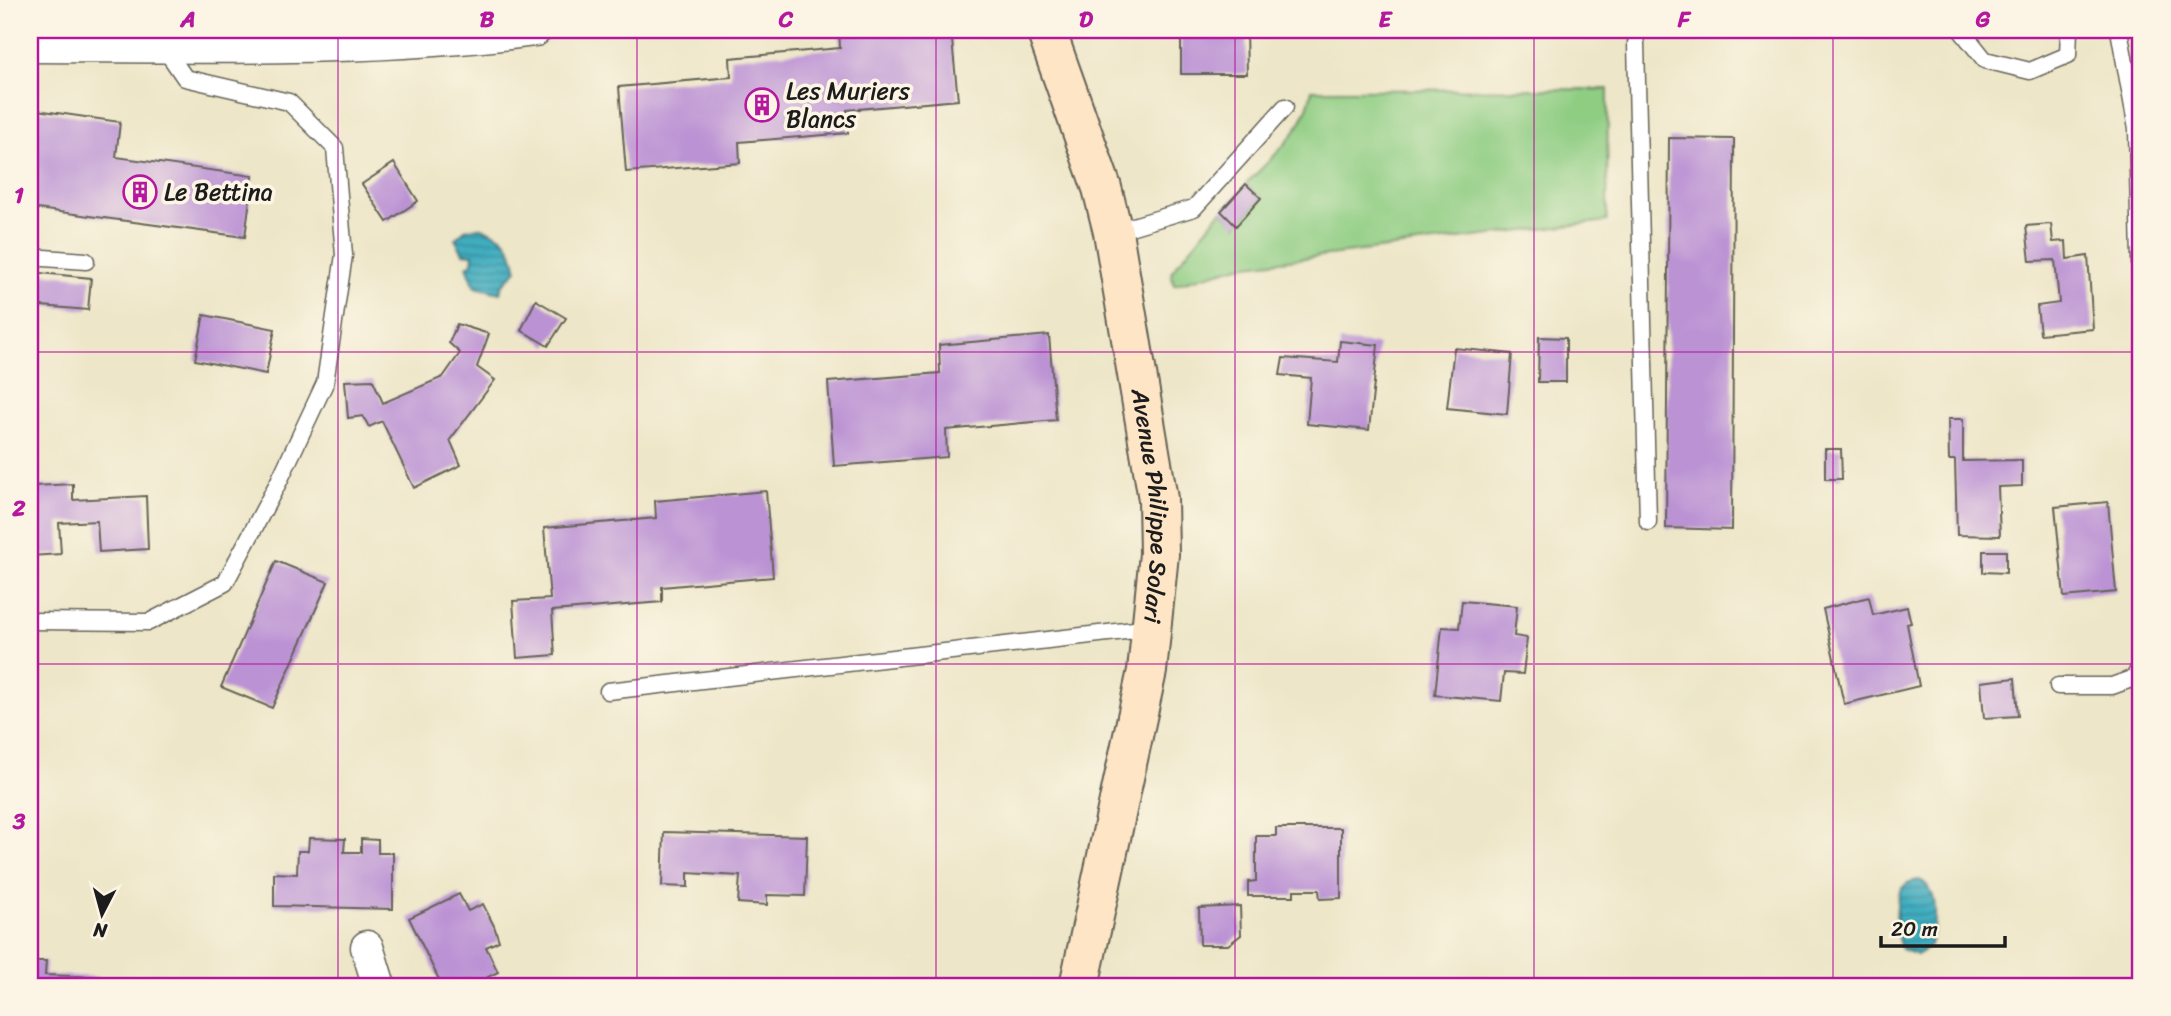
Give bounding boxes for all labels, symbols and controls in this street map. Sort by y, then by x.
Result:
text: A [179,0,196,40]
text: B [480,0,495,40]
text: C [778,0,794,40]
text: D [1079,0,1094,40]
text: E [1379,0,1394,40]
text: F [1677,0,1692,40]
text: G [1975,0,1991,40]
place label: Les Muriers Blancs [786,70,911,140]
building icon: Les Muriers Blancs [743,86,781,124]
place label: Le Bettina [164,171,273,213]
building icon: Le Bettina [121,173,159,211]
text: 1 [14,175,24,216]
street label: Avenue Philippe Solari [1119,384,1180,625]
text: 2 [11,488,26,529]
text: 3 [12,801,26,842]
north arrow [66,880,136,950]
scale bar [1881,904,2005,948]
text: 20 m [1891,910,1938,948]
text: N [91,913,110,948]

